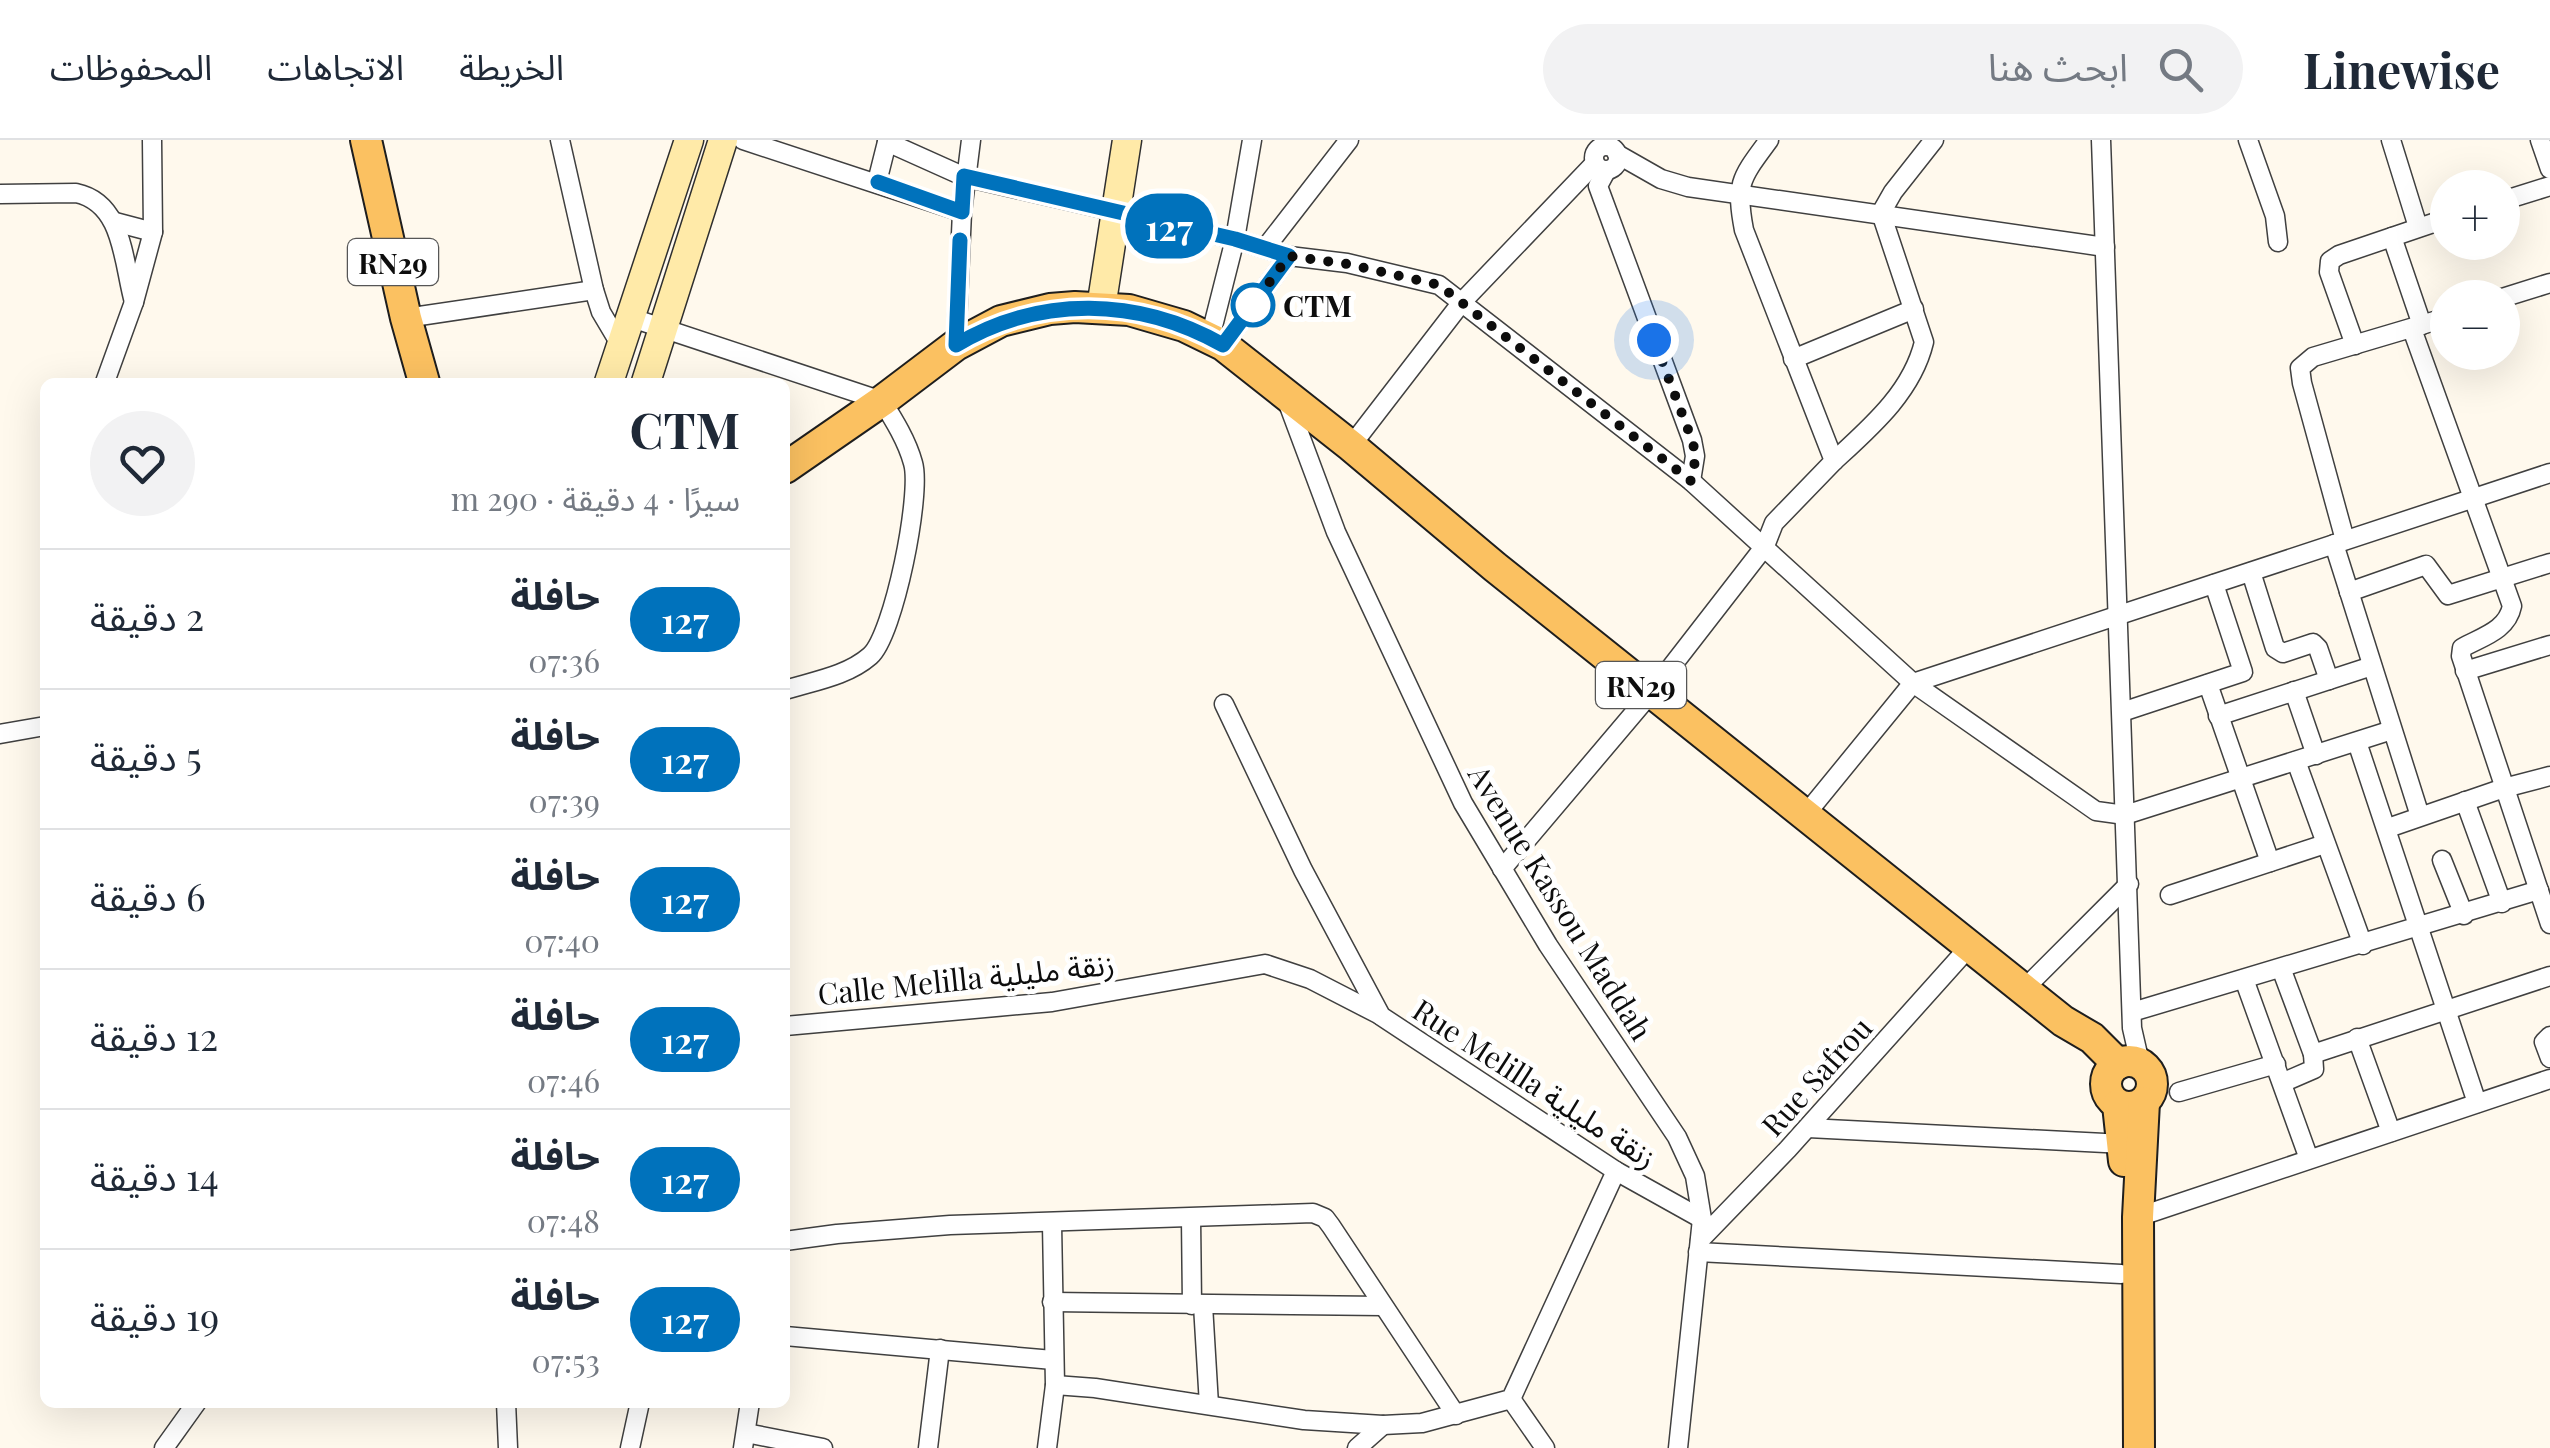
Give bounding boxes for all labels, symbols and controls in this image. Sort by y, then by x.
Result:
search box [1543,24,2243,114]
text: Linewise [2303,37,2500,101]
text: ابحث هنا [1988,40,2128,91]
text: المحفوظات [50,42,212,89]
text: الاتجاهات [267,42,404,89]
text: الخريطة [459,42,564,89]
icon: search [2153,42,2208,97]
map controls [2430,170,2520,370]
button: + [2430,170,2520,260]
line badge: 127 [1112,194,1226,258]
text: 127 [1145,203,1193,250]
road number: RN29 [348,239,438,285]
button: − [2430,280,2520,370]
marker: CTM [1232,284,1274,326]
place label: CTM [1283,285,1352,325]
your location [1629,315,1679,365]
text: CTM [630,397,740,461]
button: heart [90,411,195,516]
text: سيرًا · 4 دقيقة · 290 m [451,476,740,519]
text: حافلة [511,569,600,620]
text: 2 دقيقة [90,590,204,641]
text: 127 [661,596,709,643]
text: 07:36 [528,638,600,681]
road number: RN29 [1596,662,1686,708]
text: حافلة [511,709,600,760]
text: 5 دقيقة [90,730,202,781]
text: 127 [661,736,709,783]
street label: Avenue Kassou Maddah [1459,756,1662,1048]
text: 07:39 [529,778,600,821]
text: حافلة [511,849,600,900]
text: 6 دقيقة [90,870,206,921]
text: 127 [661,876,709,923]
text: 07:40 [524,918,600,961]
street label: Calle Melilla زنقة مليلية [816,943,1116,1013]
text: حافلة [511,989,600,1040]
street label: Rue Melilla زنقة مليلية [1406,989,1664,1177]
street label: Rue Safrou [1752,1008,1880,1144]
text: 12 دقيقة [90,1010,218,1061]
text: 127 [661,1016,709,1063]
text: 07:46 [527,1058,600,1101]
text: حافلة [511,1129,600,1180]
text: 14 دقيقة [90,1150,219,1201]
text: 127 [661,1156,709,1203]
text: 07:48 [527,1198,600,1241]
text: حافلة [511,1269,600,1320]
text: 19 دقيقة [90,1290,219,1341]
text: 127 [661,1296,709,1343]
text: 07:53 [532,1338,600,1381]

